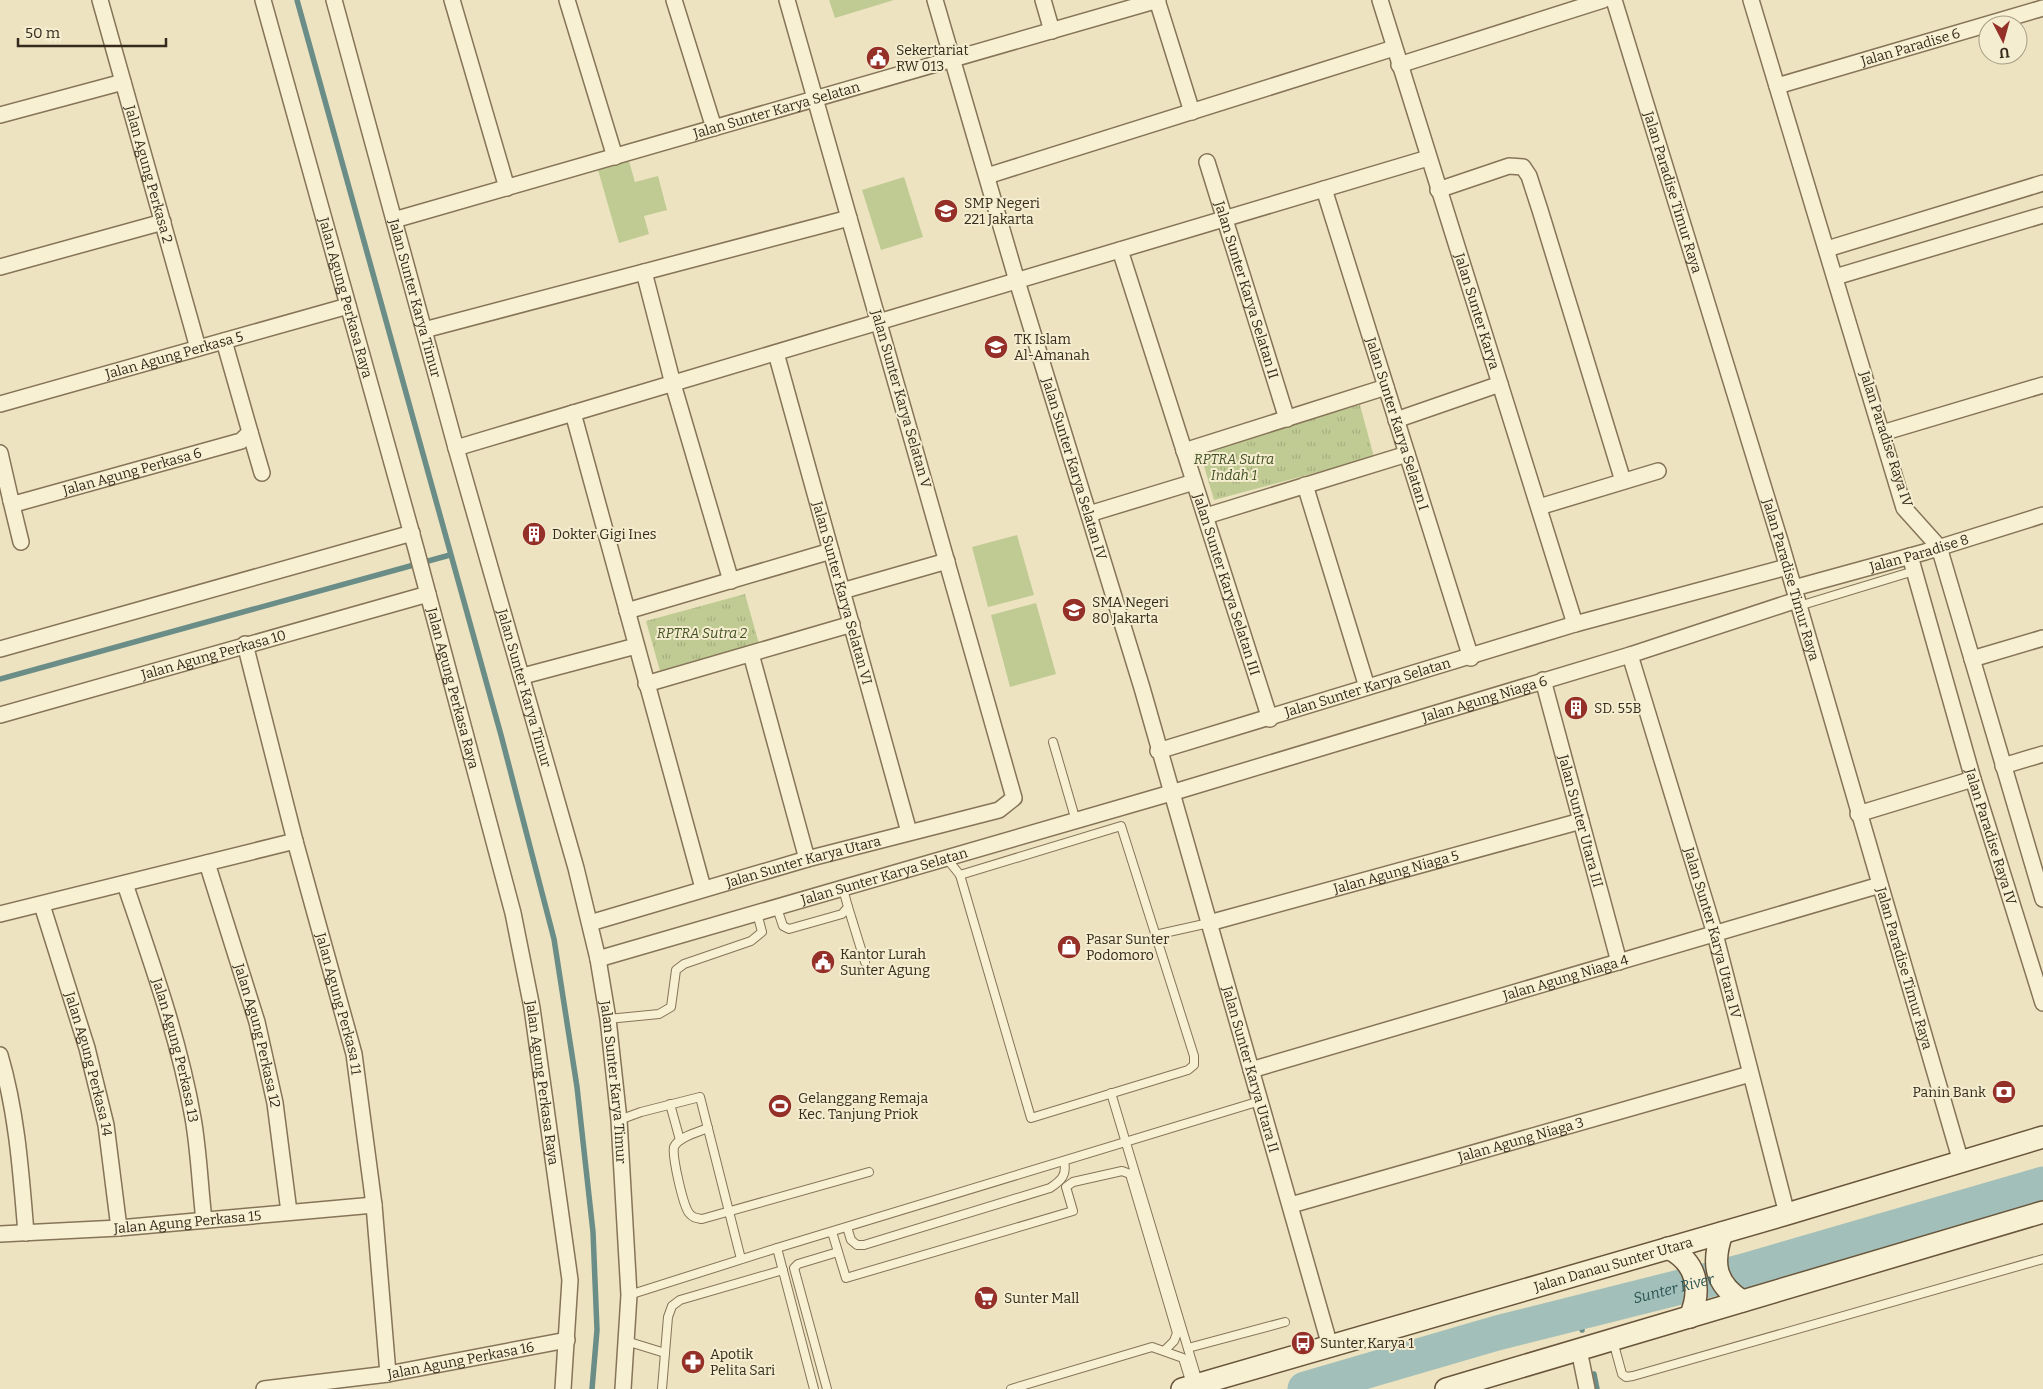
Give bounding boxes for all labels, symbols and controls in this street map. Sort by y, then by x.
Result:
scale bar [18,15,165,47]
north arrow [1978,15,2028,65]
text: 50 m [25,24,61,42]
street label: Jalan Paradise 6 [1858,24,1962,70]
place label: Sekertariat RW 013 [896,42,968,75]
text: U [1998,43,2010,61]
public building icon: Sekertariat RW 013 [865,45,891,71]
street label: Jalan Sunter Karya Selatan [690,78,862,142]
street label: Jalan Agung Perkasa 2 [121,102,177,245]
street label: Jalan Paradise Timur Raya [1640,108,1706,275]
place label: SMP Negeri 221 Jakarta [964,195,1040,228]
school or university icon: SMP Negeri 221 Jakarta [933,198,959,224]
street label: Jalan Sunter Karya Selatan II [1211,198,1282,381]
street label: Jalan Agung Perkasa Raya [315,214,377,380]
street label: Jalan Sunter Karya Timur [385,216,445,379]
street label: Jalan Sunter Karya [1451,250,1503,372]
street label: Jalan Sunter Karya Selatan V [867,307,935,490]
street label: Jalan Agung Perkasa 5 [102,327,245,383]
place label: TK Islam Al-Amanah [1014,331,1090,364]
school or university icon: TK Islam Al-Amanah [983,334,1009,360]
street label: Jalan Sunter Karya Selatan I [1362,334,1433,512]
street label: Jalan Paradise Raya IV [1856,368,1916,509]
street label: Jalan Sunter Karya Selatan IV [1038,375,1111,562]
street label: Jalan Agung Perkasa 6 [60,444,203,499]
park label: RPTRA Sutra Indah 1 [1194,451,1274,484]
street label: Jalan Sunter Karya Selatan III [1190,490,1264,677]
street label: Jalan Paradise Timur Raya [1759,495,1823,663]
street label: Jalan Sunter Karya Selatan VI [809,498,876,687]
building icon: Dokter Gigi Ines [521,521,547,547]
place label: Dokter Gigi Ines [552,526,657,543]
street label: Jalan Paradise 8 [1867,530,1971,576]
place label: SMA Negeri 80 Jakarta [1092,594,1169,627]
school or university icon: SMA Negeri 80 Jakarta [1061,597,1087,623]
street label: Jalan Agung Perkasa Raya [423,605,483,771]
street label: Jalan Sunter Karya Timur [494,606,555,769]
park label: RPTRA Sutra 2 [657,625,748,642]
street label: Jalan Agung Perkasa 10 [138,626,288,683]
street label: Jalan Sunter Karya Selatan [1282,654,1453,721]
street label: Jalan Agung Niaga 6 [1419,672,1549,726]
building icon: SD. 55B [1563,695,1589,721]
place label: SD. 55B [1594,700,1641,717]
street label: Jalan Sunter Utara III [1555,752,1607,889]
street label: Jalan Paradise Raya IV [1962,765,2020,907]
street label: Jalan Sunter Karya Utara [723,832,883,891]
street label: Jalan Sunter Karya Selatan [798,844,970,909]
street label: Jalan Sunter Karya Utara IV [1680,844,1745,1021]
street label: Jalan Agung Niaga 5 [1331,846,1461,897]
street label: Jalan Paradise Timur Raya [1873,884,1936,1052]
street label: Jalan Agung Perkasa 11 [312,930,365,1076]
place label: Pasar Sunter Podomoro [1086,931,1169,964]
shop icon: Pasar Sunter Podomoro [1056,934,1082,960]
place label: Kantor Lurah Sunter Agung [840,946,930,979]
public building icon: Kantor Lurah Sunter Agung [810,949,836,975]
street label: Jalan Agung Niaga 4 [1500,951,1630,1004]
street label: Jalan Agung Perkasa 12 [230,960,284,1109]
street label: Jalan Agung Perkasa 13 [148,975,202,1124]
street label: Jalan Sunter Karya Utara II [1219,983,1283,1155]
street label: Jalan Agung Perkasa 14 [61,989,116,1137]
street label: Jalan Agung Perkasa Raya [522,998,562,1166]
street label: Jalan Sunter Karya Timur [596,998,630,1164]
bank icon: Panin Bank [1991,1079,2017,1105]
place label: Panin Bank [1912,1084,1986,1101]
place label: Gelanggang Remaja Kec. Tanjung Priok [798,1090,928,1123]
sports icon: Gelanggang Remaja Kec. Tanjung Priok [767,1093,793,1119]
street label: Jalan Agung Niaga 3 [1455,1113,1586,1166]
street label: Jalan Agung Perkasa 15 [112,1207,262,1237]
street label: Jalan Danau Sunter Utara [1531,1233,1695,1296]
water label: Sunter River [1631,1270,1717,1307]
supermarket icon: Sunter Mall [973,1285,999,1311]
place label: Sunter Mall [1004,1290,1079,1307]
bus stop icon: Sunter Karya 1 [1290,1330,1316,1356]
place label: Sunter Karya 1 [1320,1335,1414,1352]
street label: Jalan Agung Perkasa 16 [385,1338,536,1383]
place label: Apotik Pelita Sari [710,1346,775,1379]
pharmacy icon: Apotik Pelita Sari [680,1349,706,1375]

